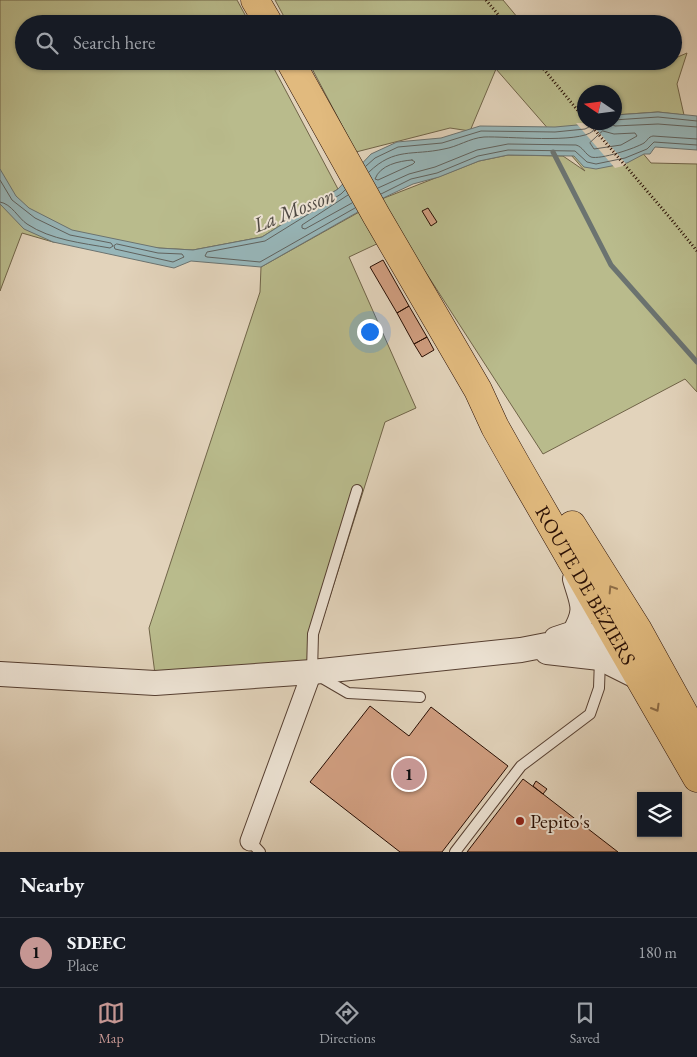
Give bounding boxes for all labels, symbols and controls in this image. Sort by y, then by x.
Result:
search box [15,15,682,70]
icon: search [33,29,61,57]
text: Search here [73,30,155,55]
north arrow [577,85,622,130]
water label: La Mosson [248,181,339,239]
your location [357,319,383,345]
street label: ROUTE DE BÉZIERS [529,501,642,670]
one-way arrow [608,586,618,595]
one-way arrow [649,702,659,711]
pin: 1 [393,755,425,793]
map controls [637,792,682,837]
button: layers [637,792,682,837]
place label: Pepito's [530,808,590,834]
marker: Pepito's [514,815,526,827]
text: Nearby [20,871,84,898]
text: SDEEC [67,930,126,955]
text: 1 [32,942,40,963]
text: 180 m [638,942,677,963]
text: Place [67,955,99,976]
tab: Map [97,999,125,1047]
tab: Directions [319,999,376,1047]
tab: Saved [570,999,600,1047]

